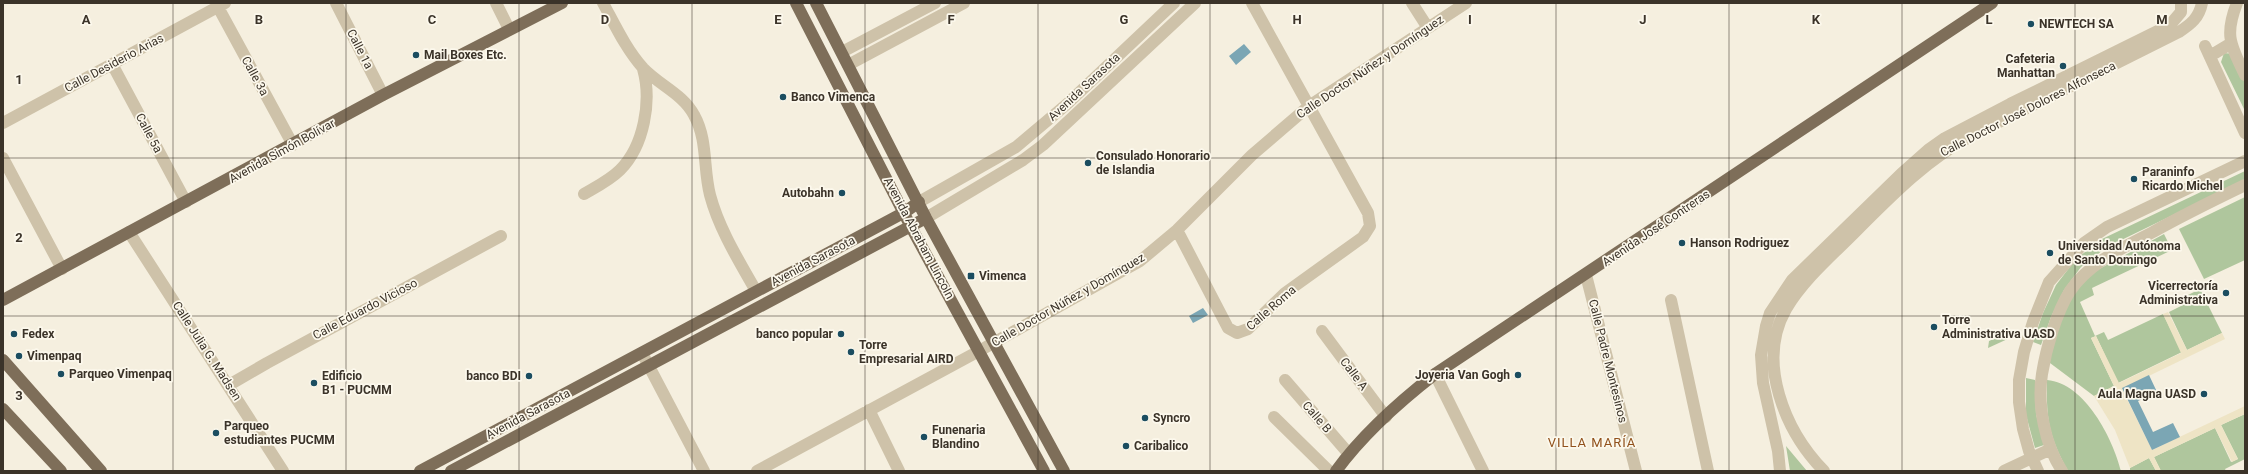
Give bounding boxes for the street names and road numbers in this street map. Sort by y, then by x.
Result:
street label: Calle Doctor Núñez y Domínguez [1294,12,1446,122]
street label: Calle 1a [344,27,376,71]
street label: Calle Desiderio Arias [62,31,166,95]
street label: Avenida Sarasota [1045,50,1123,124]
street label: Calle 3a [239,54,271,98]
street label: Calle Doctor José Dolores Alfonseca [1938,59,2118,159]
street label: Calle 5a [133,111,165,155]
street label: Avenida Simón Bolívar [227,116,337,186]
street label: Avenida Abraham Lincoln [881,175,957,301]
street label: Avenida José Contreras [1600,187,1712,269]
street label: Avenida Sarasota [769,233,857,289]
street label: Calle Doctor Núñez y Domínguez [989,250,1147,350]
street label: Calle Eduardo Vicioso [310,275,420,342]
street label: Calle Roma [1243,283,1299,333]
street label: Calle Padre Montesinos [1586,298,1630,424]
street label: Calle Julia G. Madsen [170,299,244,403]
street label: Calle A [1337,355,1371,393]
street label: Avenida Sarasota [484,386,572,442]
street label: Calle B [1300,398,1334,436]

